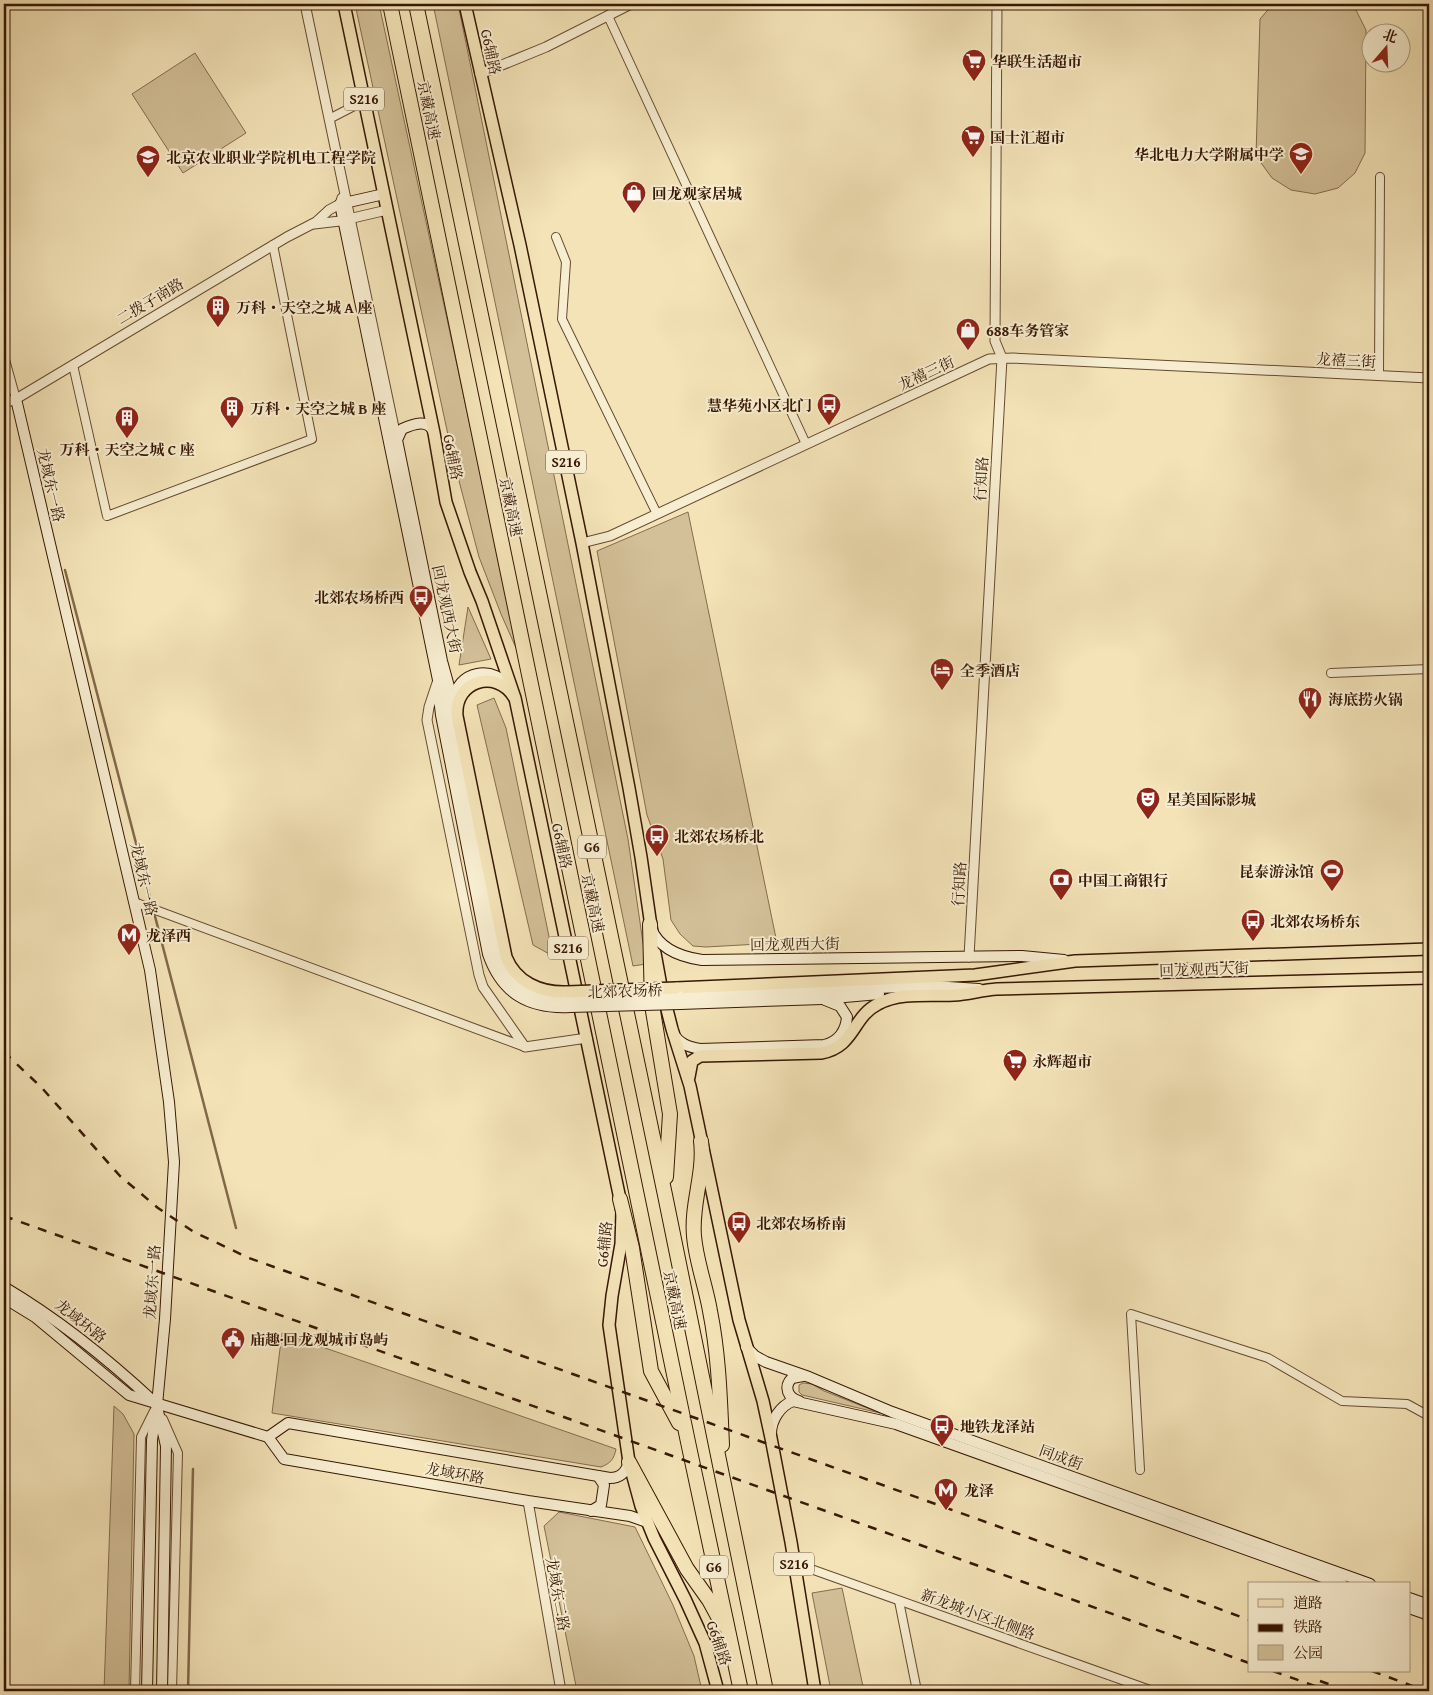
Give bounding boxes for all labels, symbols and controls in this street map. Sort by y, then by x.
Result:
north arrow [1360,22,1410,72]
text: 北 [1380,24,1400,47]
street label: G6辅路 [476,27,506,77]
supermarket icon: 华联生活超市 [961,48,987,82]
place label: 华联生活超市 [992,51,1082,72]
street label: 京藏高速 [412,78,446,142]
road number: S216 [344,88,384,110]
supermarket icon: 国士汇超市 [960,124,986,158]
place label: 国士汇超市 [990,127,1065,148]
school or university icon: 华北电力大学附属中学 [1288,141,1314,175]
school or university icon: 北京农业职业学院机电工程学院 [135,144,161,178]
place label: 华北电力大学附属中学 [1134,144,1284,165]
place label: 北京农业职业学院机电工程学院 [166,147,376,168]
shop icon: 回龙观家居城 [621,180,647,214]
place label: 回龙观家居城 [652,183,742,204]
street label: 二拨子南路 [112,273,188,329]
building icon: 万科・天空之城 A 座 [205,294,231,328]
place label: 万科・天空之城 A 座 [236,297,372,318]
shop icon: 688车务管家 [955,317,981,351]
place label: 688车务管家 [986,320,1069,341]
street label: 龙禧三街 [1315,348,1377,372]
street label: 龙禧三街 [894,351,958,395]
bus stop icon: 慧华苑小区北门 [816,392,842,426]
building icon: 万科・天空之城 B 座 [219,395,245,429]
place label: 慧华苑小区北门 [707,395,812,416]
place label: 万科・天空之城 B 座 [250,398,386,419]
building icon: 万科・天空之城 C 座 [114,405,140,439]
street label: G6辅路 [438,432,468,482]
place label: 万科・天空之城 C 座 [59,439,195,460]
street label: 龙域东一路 [32,446,70,524]
road number: S216 [546,451,586,474]
street label: 行知路 [969,456,993,502]
street label: 京藏高速 [494,475,528,539]
street label: 回龙观西大街 [427,563,467,655]
bus stop icon: 北郊农场桥西 [408,584,434,618]
place label: 北郊农场桥西 [314,587,404,608]
hotel icon: 全季酒店 [929,657,955,691]
place label: 全季酒店 [960,660,1020,681]
restaurant icon: 海底捞火锅 [1297,686,1323,720]
place label: 海底捞火锅 [1328,689,1403,710]
theatre icon: 星美国际影城 [1135,786,1161,820]
place label: 星美国际影城 [1166,789,1256,810]
street label: G6辅路 [547,821,577,871]
bus stop icon: 北郊农场桥北 [644,823,670,857]
place label: 北郊农场桥北 [674,826,764,847]
road number: G6 [578,836,606,859]
street label: 龙域东一路 [125,840,163,918]
sports icon: 昆泰游泳馆 [1319,858,1345,892]
street label: 行知路 [947,861,971,907]
place label: 昆泰游泳馆 [1239,861,1314,882]
bank icon: 中国工商银行 [1048,867,1074,901]
place label: 中国工商银行 [1078,870,1168,891]
street label: 京藏高速 [576,871,610,935]
bus stop icon: 北郊农场桥东 [1240,908,1266,942]
place label: 北郊农场桥东 [1270,911,1360,932]
metro station icon: 龙泽西 [116,922,142,956]
place label: 龙泽西 [146,925,191,946]
street label: 回龙观西大街 [750,933,840,955]
road number: S216 [548,936,588,960]
street label: 回龙观西大街 [1159,957,1249,981]
street label: 北郊农场桥 [587,979,663,1003]
supermarket icon: 永辉超市 [1002,1048,1028,1082]
place label: 永辉超市 [1032,1051,1092,1072]
bus stop icon: 北郊农场桥南 [726,1210,752,1244]
place label: 北郊农场桥南 [756,1213,846,1234]
street label: G6辅路 [591,1220,617,1268]
street label: 龙域东一路 [139,1244,165,1320]
street label: 京藏高速 [658,1268,692,1332]
street label: 龙域环路 [51,1294,111,1348]
public building icon: 庙趣·回龙观城市岛屿 [220,1326,246,1360]
place label: 庙趣·回龙观城市岛屿 [250,1329,388,1350]
bus stop icon: 地铁龙泽站 [929,1413,955,1447]
place label: 地铁龙泽站 [960,1416,1035,1437]
street label: 同成街 [1036,1439,1086,1475]
street label: 龙域环路 [424,1457,486,1489]
metro station icon: 龙泽 [933,1477,959,1511]
place label: 龙泽 [964,1480,994,1501]
road number: S216 [774,1552,814,1576]
street label: 龙域东二路 [541,1555,575,1633]
road number: G6 [700,1555,728,1578]
legend [1248,1582,1410,1672]
street label: 新龙城小区北侧路 [918,1584,1038,1644]
text: 道路 [1293,1592,1323,1613]
text: 铁路 [1293,1616,1323,1637]
street label: G6辅路 [702,1618,736,1668]
text: 公园 [1293,1642,1323,1663]

